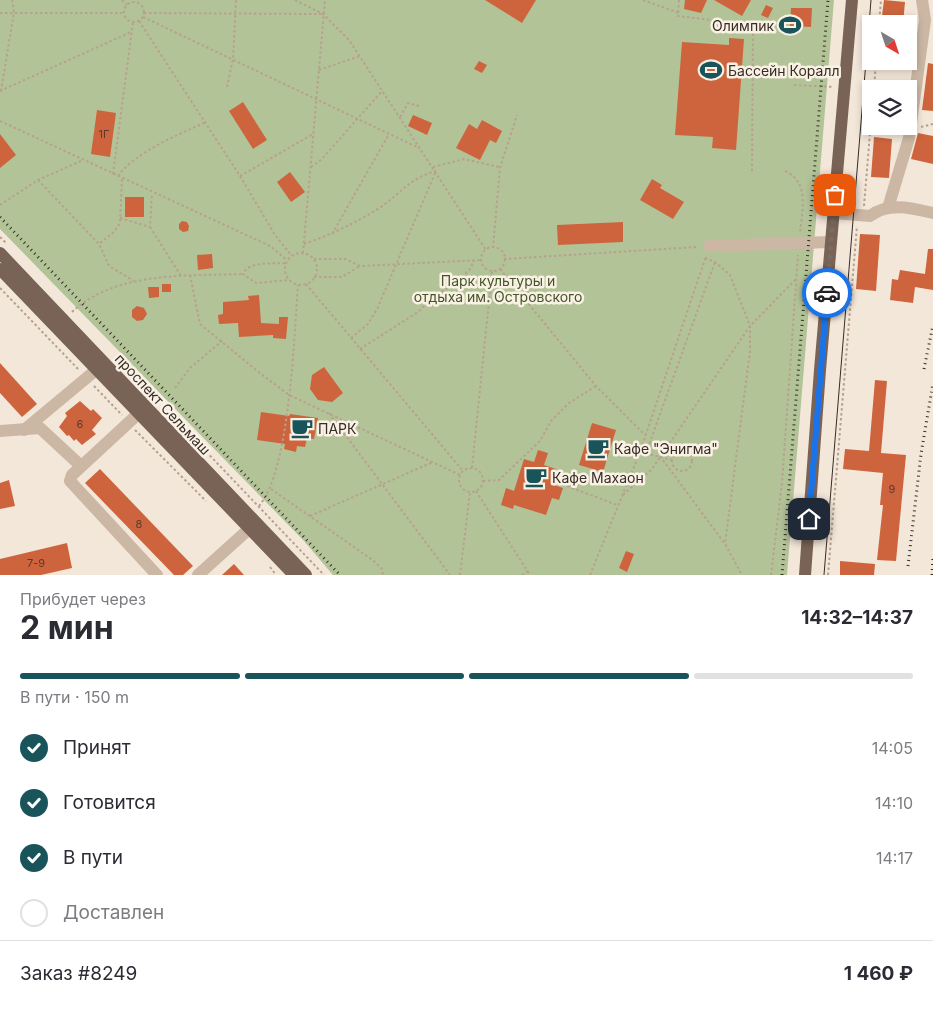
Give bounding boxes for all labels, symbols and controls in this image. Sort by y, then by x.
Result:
sports icon: Олимпик [777,12,803,38]
north arrow [862,15,918,70]
map controls [862,15,917,135]
place label: Олимпик [712,17,774,34]
sports icon: Бассейн Коралл [698,57,724,83]
place label: Бассейн Коралл [728,62,839,79]
button: layers [862,80,917,135]
house number: 1Г [99,127,109,141]
pin [814,174,856,216]
icon: bag [821,181,849,209]
courier [802,268,852,318]
park label: Парк культуры и отдыха им. Островского [414,272,582,305]
icon: car [813,279,841,307]
street label: проспект Сельмаш [112,350,214,458]
cafe icon: ПАРК [289,415,315,441]
house number: 6 [77,417,84,431]
place label: ПАРК [318,420,357,437]
cafe icon: Кафе "Энигма" [585,435,611,461]
place label: Кафе "Энигма" [614,440,718,457]
cafe icon: Кафе Махаон [523,464,549,490]
place label: Кафе Махаон [552,469,644,486]
house number: 9 [889,482,896,496]
pin [788,498,830,540]
icon: home [795,505,823,533]
house number: 8 [136,517,143,531]
house number: 7-9 [27,556,45,570]
text: Прибудет через [20,589,146,609]
text: 14:32–14:37 [801,606,913,629]
text: 2 мин [20,608,114,647]
text: В пути · 150 m [20,687,129,707]
icon: check [20,734,48,762]
text: Принят [63,736,131,759]
text: 14:05 [872,738,913,758]
icon: check [20,789,48,817]
text: Готовится [63,791,156,814]
text: 14:10 [875,793,913,813]
icon: check [20,844,48,872]
text: В пути [63,846,123,869]
text: 14:17 [876,848,913,868]
text: Доставлен [63,901,164,924]
text: Заказ #8249 [20,962,137,985]
text: 1 460 ₽ [844,962,913,985]

